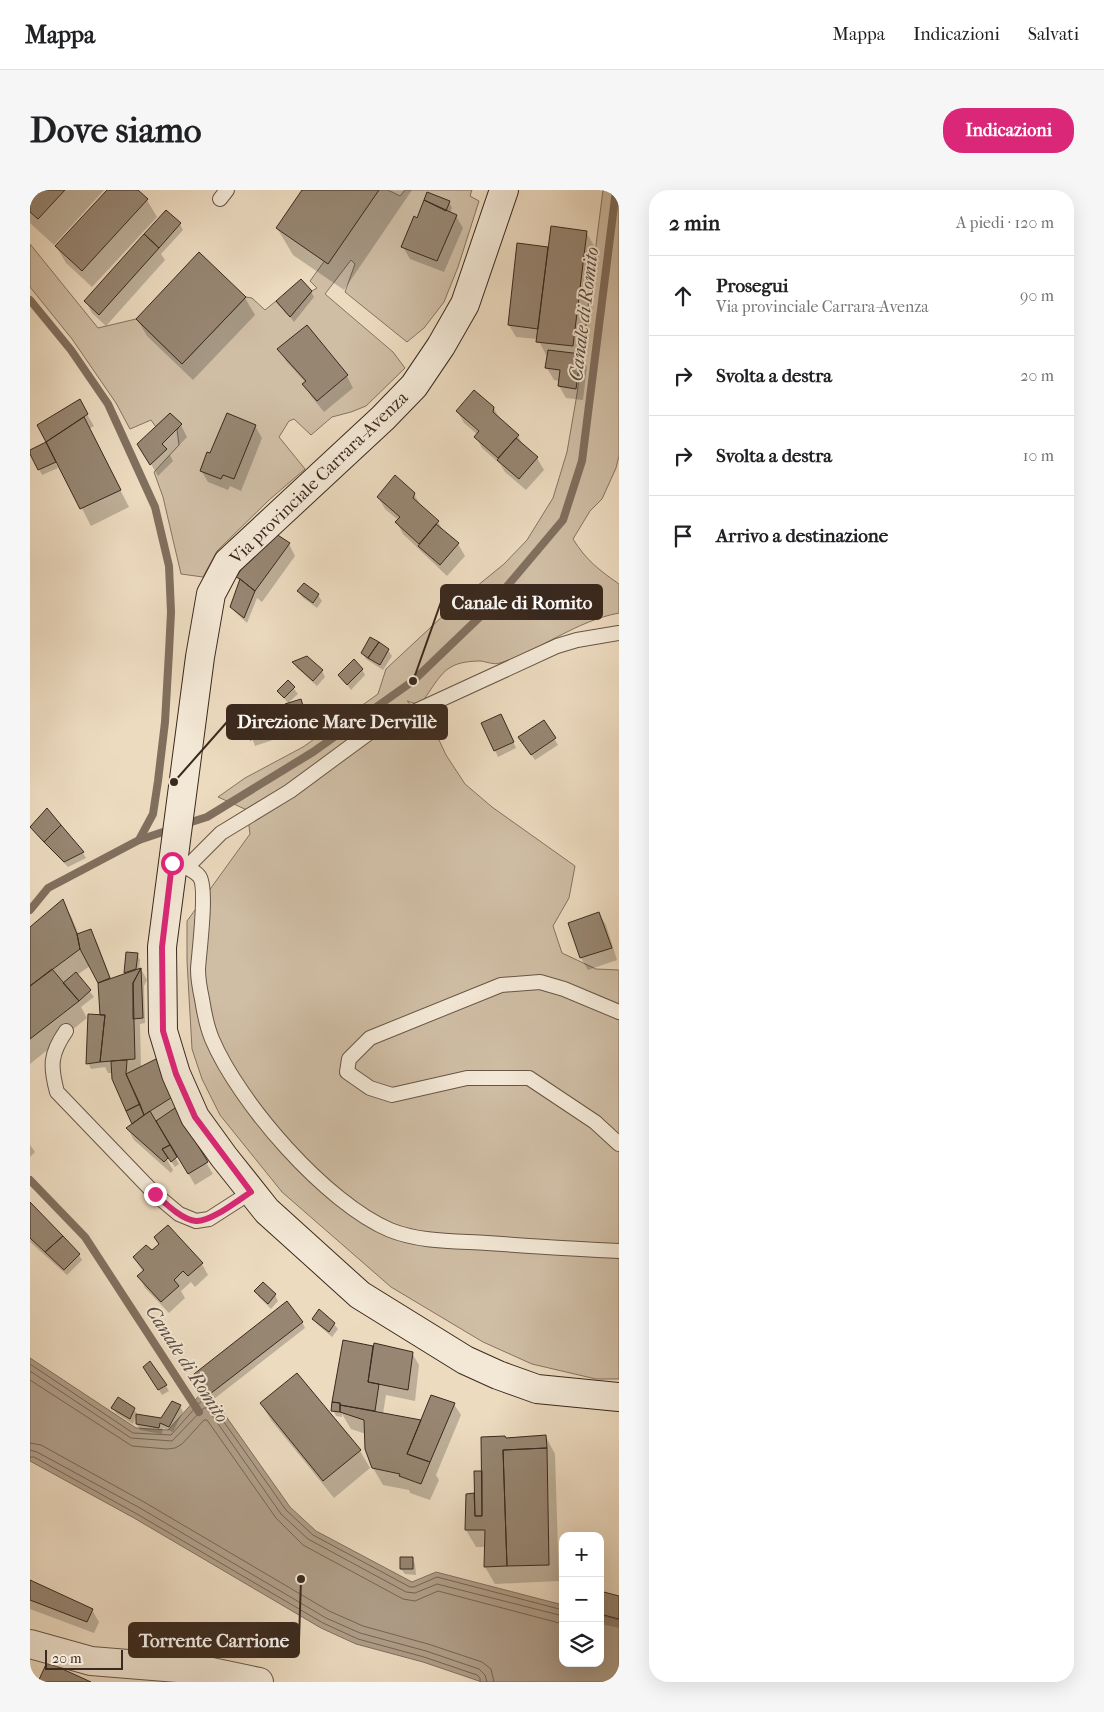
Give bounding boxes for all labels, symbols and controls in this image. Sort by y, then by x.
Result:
text: Mappa [25,21,95,49]
text: Mappa [832,24,885,45]
text: Indicazioni [913,24,1000,45]
text: Salvati [1028,24,1079,45]
button: Indicazioni [943,108,1074,153]
text: Dove siamo [30,110,202,151]
text: 2 min [669,211,720,235]
text: A piedi · 120 m [956,213,1054,232]
water label: Canale di Romito [565,246,603,382]
text: Prosegui [716,275,788,297]
icon: ahead [669,282,697,310]
text: 90 m [1020,286,1054,305]
text: Via provinciale Carrara-Avenza [716,297,929,316]
icon: right [669,362,697,390]
text: Svolta a destra [716,365,832,387]
text: 20 m [1020,366,1054,385]
street label: Via provinciale Carrara-Avenza [225,387,413,569]
icon: right [669,442,697,470]
text: Svolta a destra [716,445,832,467]
text: 10 m [1023,446,1054,465]
icon: arrive [669,522,697,550]
text: Arrivo a destinazione [716,525,888,547]
callout: Canale di Romito [441,585,602,619]
text: Canale di Romito [452,592,593,614]
callout: Direzione Mare Dervillè [227,705,447,739]
text: Direzione Mare Dervillè [237,711,437,733]
route start [161,852,184,875]
route end [144,1183,167,1206]
water label: Canale di Romito [141,1301,233,1427]
map controls [559,1532,604,1667]
button: + [559,1532,604,1577]
button: − [559,1577,604,1622]
button: layers [559,1622,604,1667]
callout: Torrente Carrione [129,1623,299,1657]
text: Torrente Carrione [138,1630,290,1652]
scale bar [45,1647,122,1670]
text: 20 m [52,1650,82,1667]

